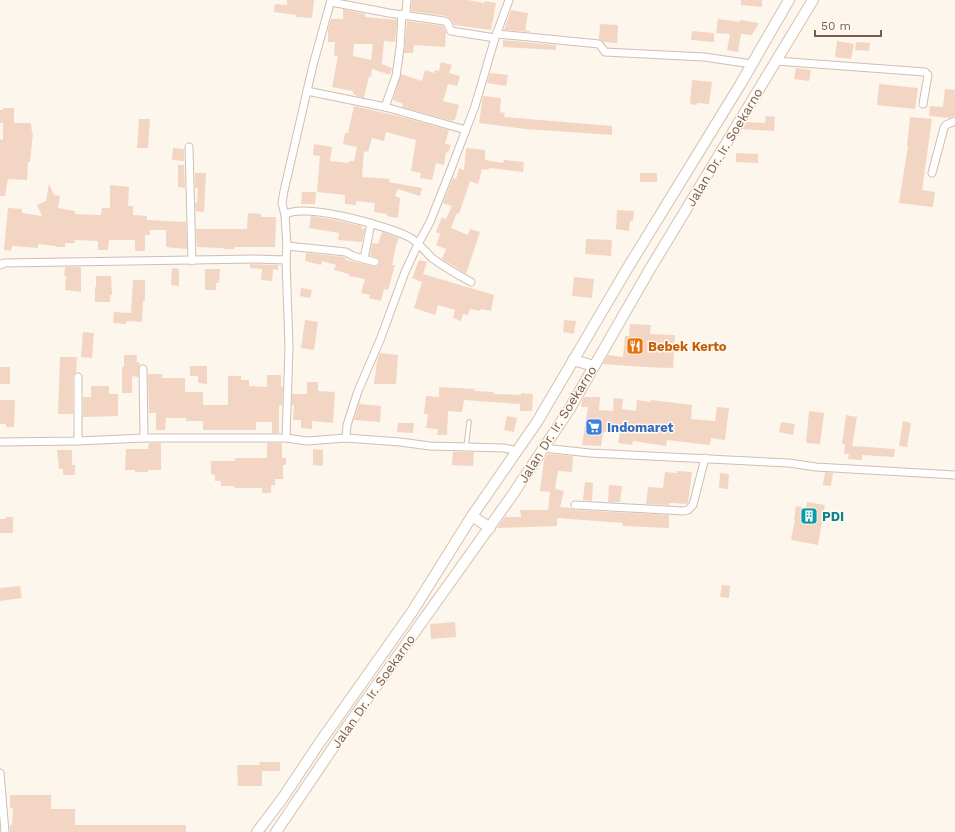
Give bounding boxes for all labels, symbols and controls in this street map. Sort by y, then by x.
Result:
scale bar [815,12,881,38]
text: 50 m [821,19,851,33]
street label: Jalan Dr. Ir. Soekarno [683,85,766,209]
restaurant icon: Bebek Kerto [625,336,645,356]
place label: Bebek Kerto [648,339,727,354]
street label: Jalan Dr. Ir. Soekarno [515,363,600,486]
supermarket icon: Indomaret [584,417,604,437]
place label: Indomaret [607,420,674,435]
building icon: PDI [799,506,819,526]
place label: PDI [822,509,844,524]
street label: Jalan Dr. Ir. Soekarno [329,631,418,751]

